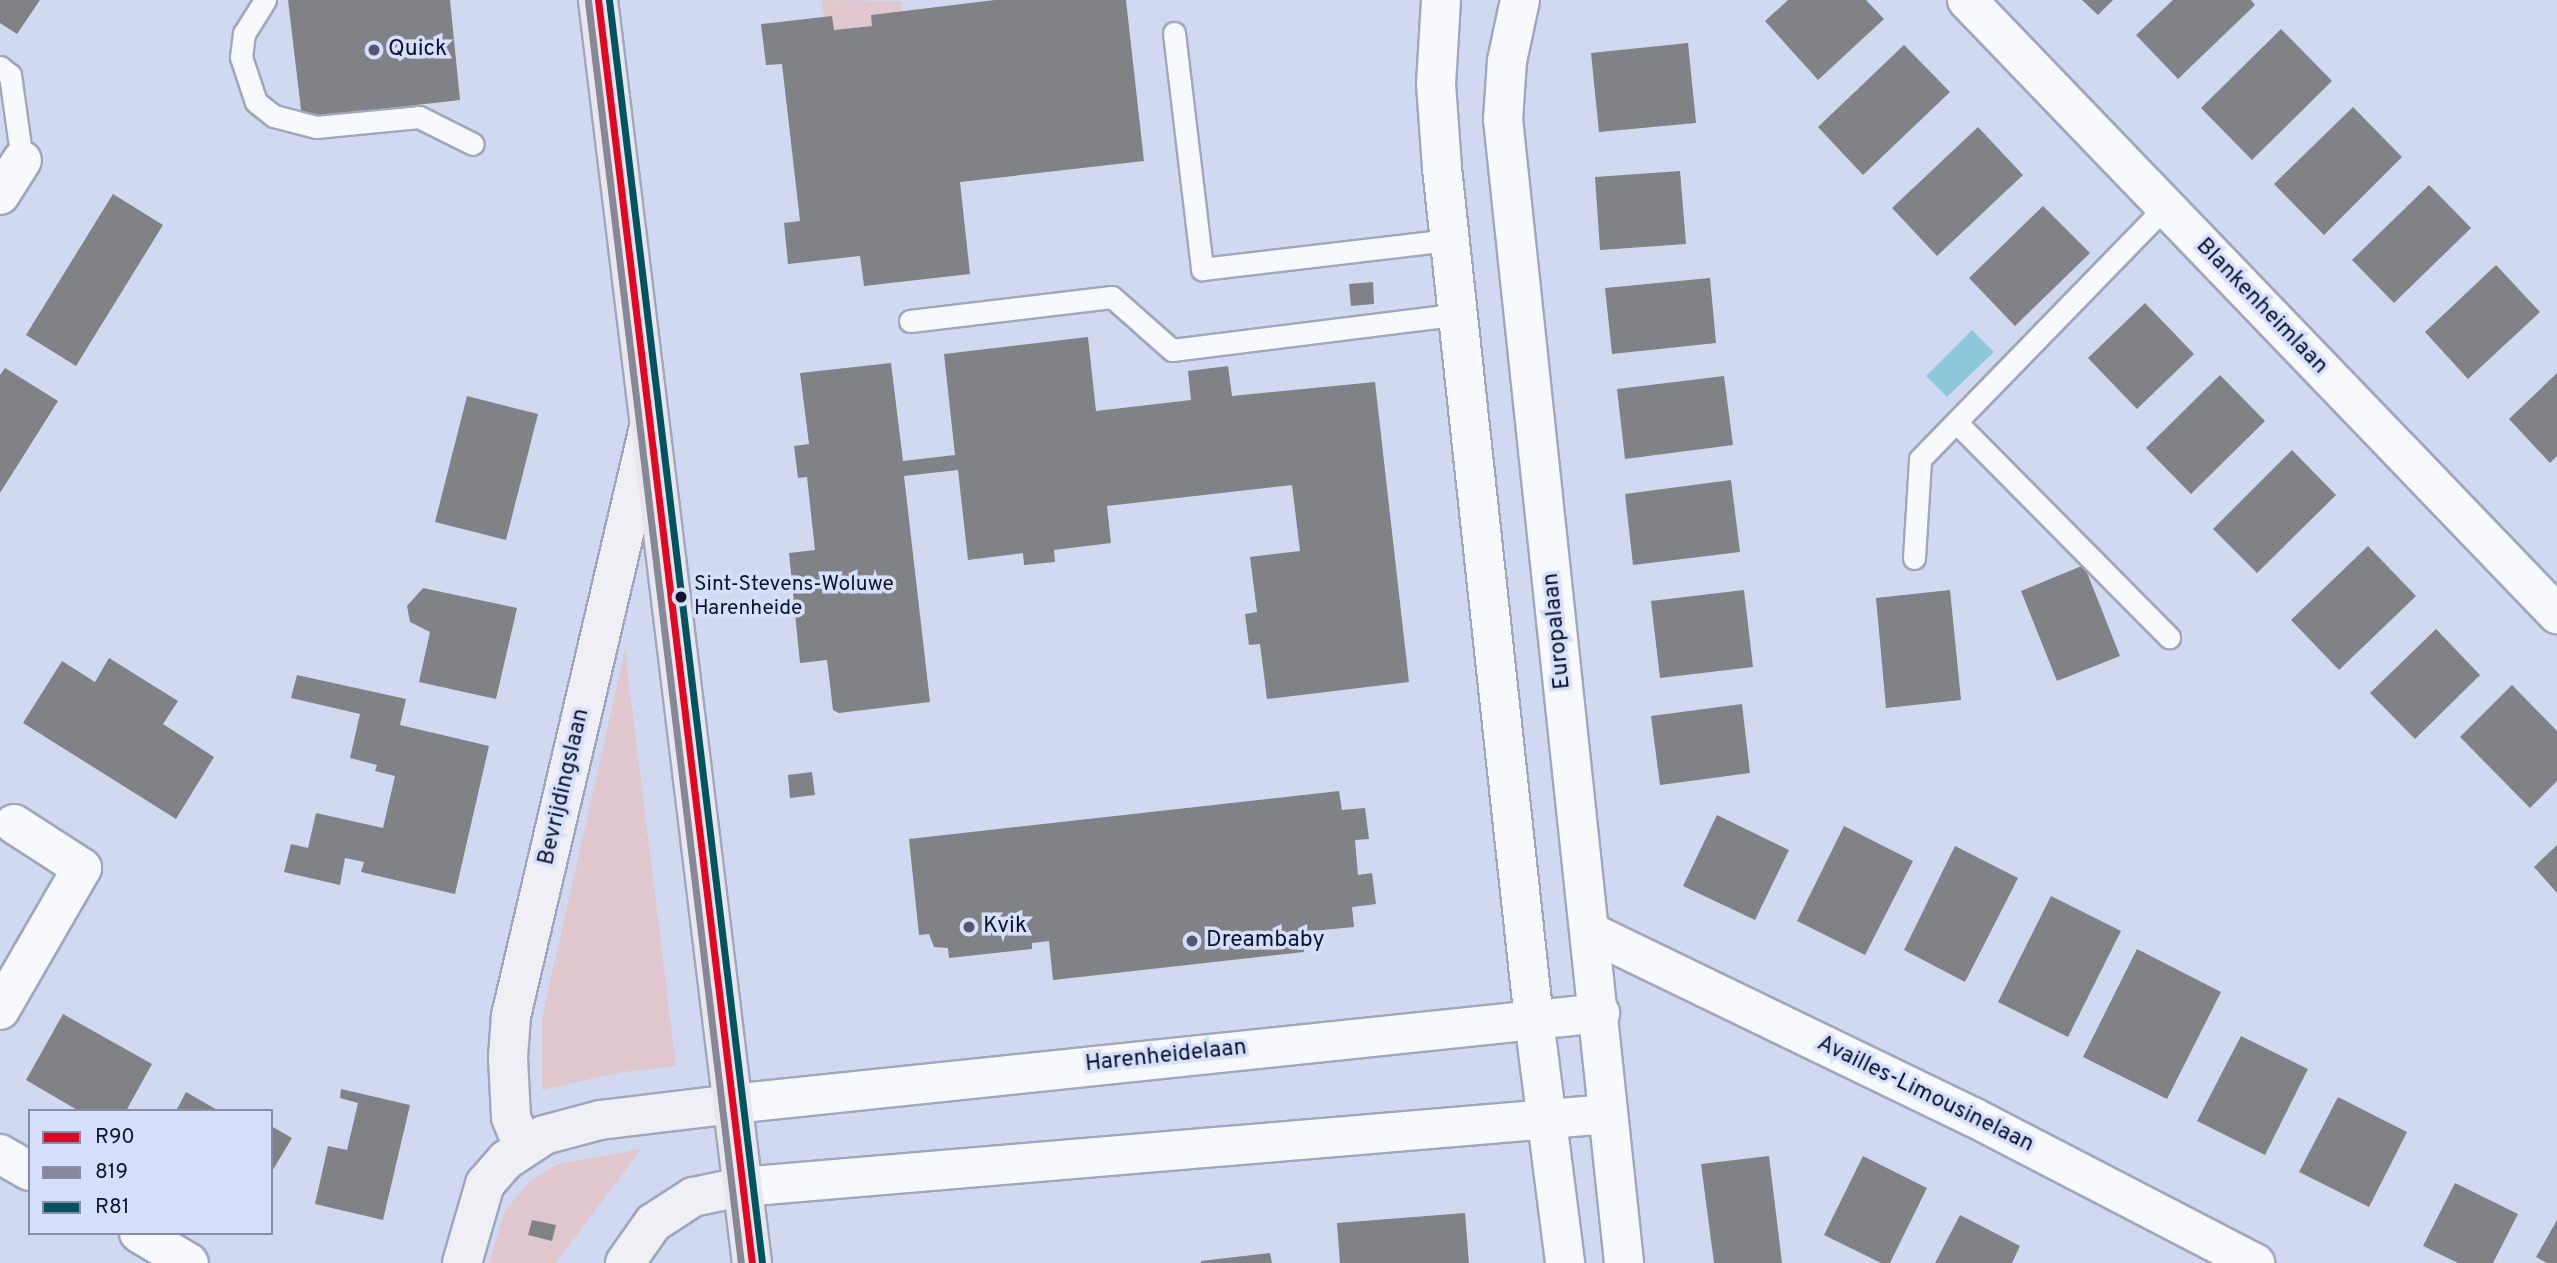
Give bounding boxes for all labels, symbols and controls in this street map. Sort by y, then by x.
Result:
place label: Quick [388,36,447,64]
marker: Quick [366,42,382,58]
street label: Blankenheimlaan [2189,233,2333,381]
street label: Europalaan [1538,571,1578,691]
place label: Sint-Stevens-Woluwe Harenheide [694,572,894,622]
marker: Sint-Stevens-Woluwe Harenheide [674,590,688,604]
street label: Bevrijdingslaan [534,706,596,868]
place label: Kvik [983,913,1027,941]
marker: Kvik [961,919,977,935]
place label: Dreambaby [1206,927,1325,955]
marker: Dreambaby [1184,933,1200,949]
street label: Availles-Limousinelaan [1812,1030,2038,1160]
street label: Harenheidelaan [1084,1035,1248,1079]
legend [28,1109,273,1235]
text: R90 [95,1124,135,1151]
text: 819 [95,1159,128,1186]
text: R81 [95,1194,130,1221]

